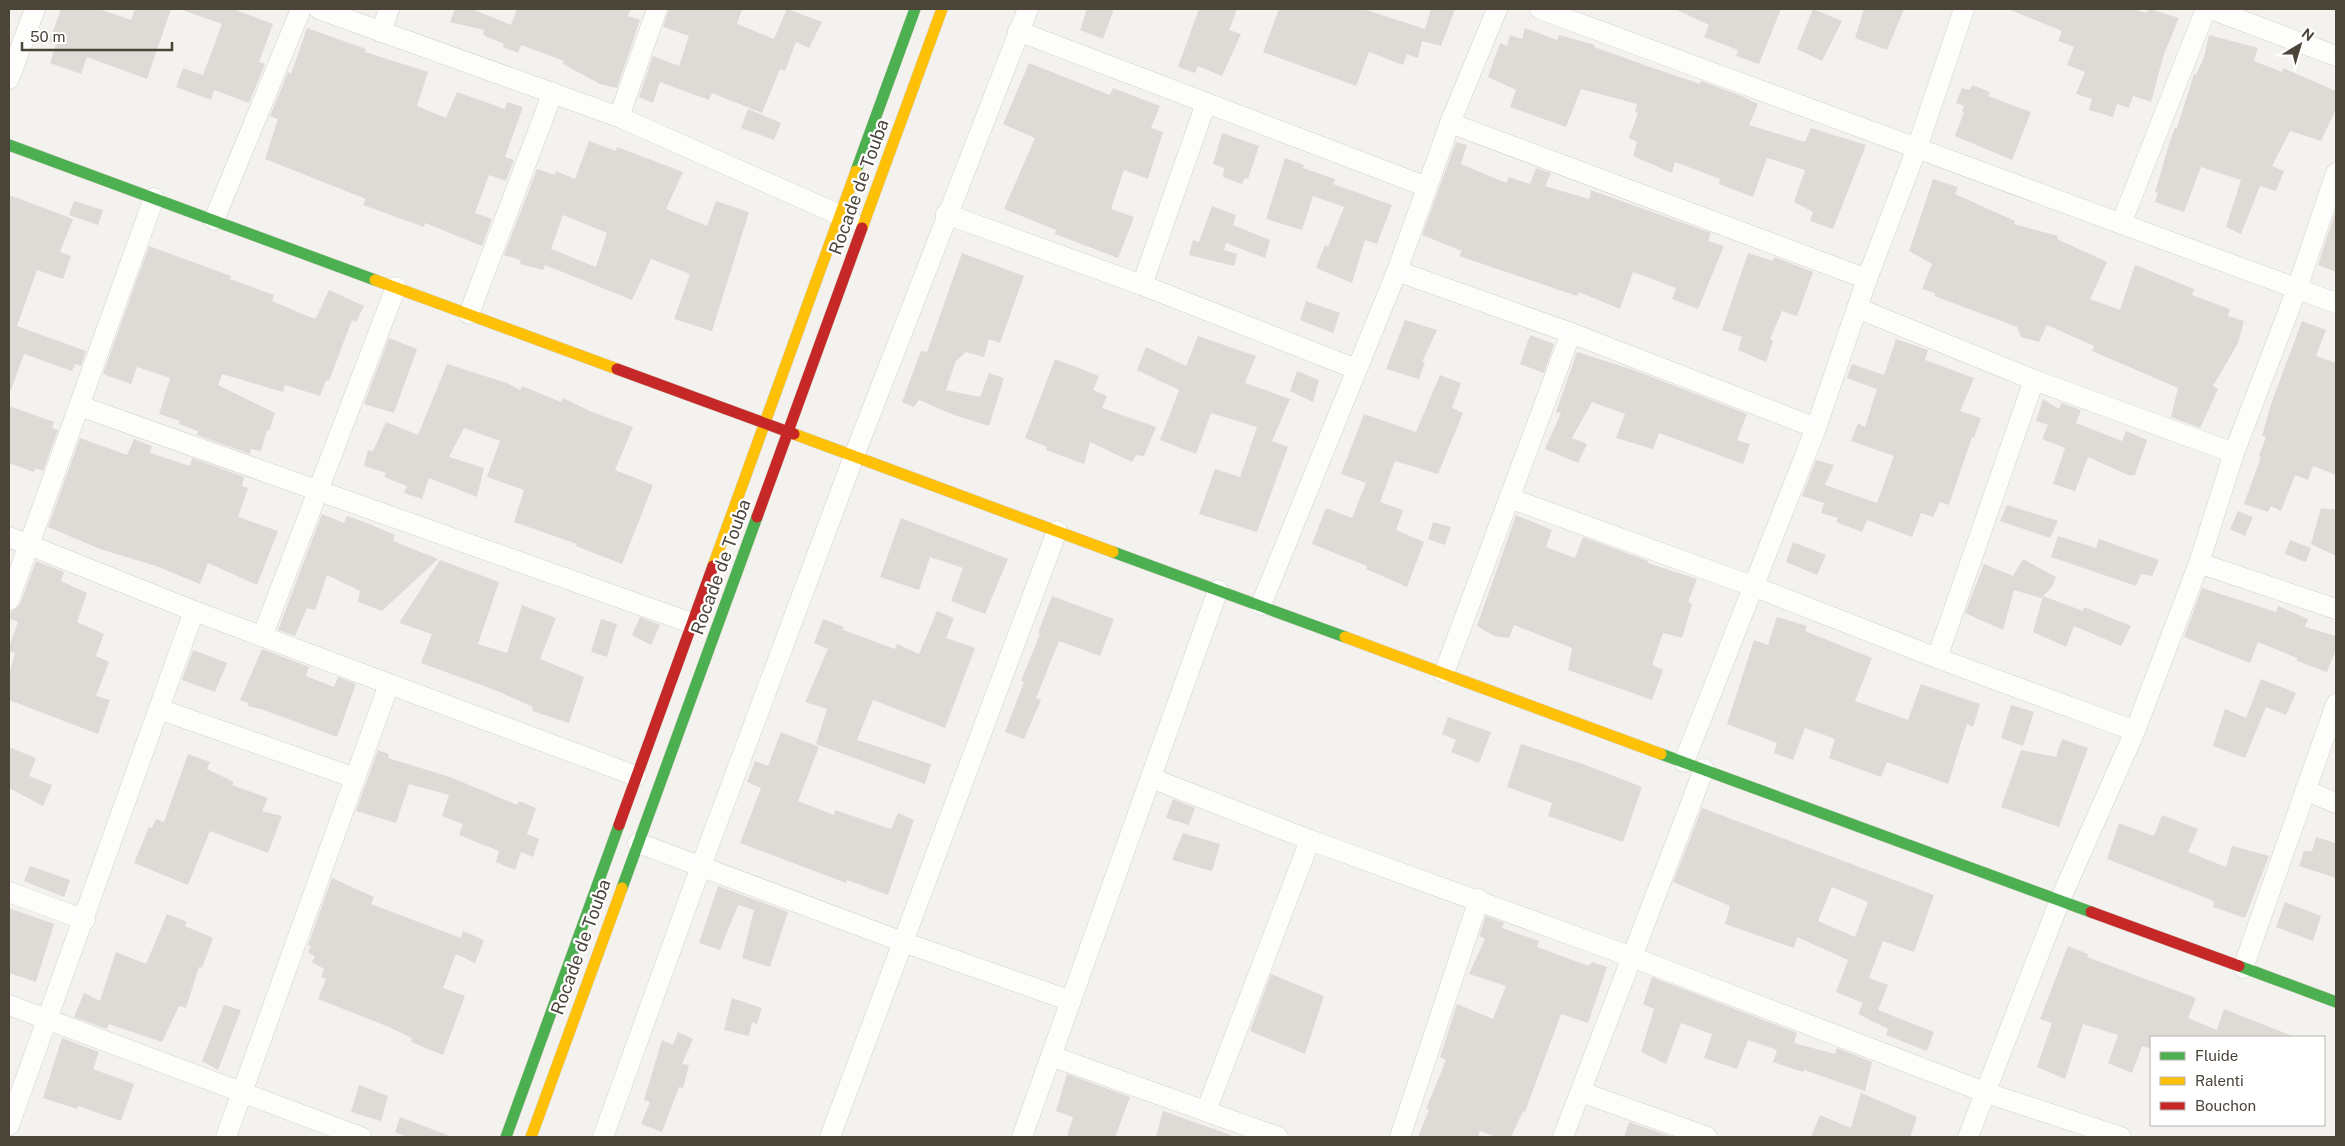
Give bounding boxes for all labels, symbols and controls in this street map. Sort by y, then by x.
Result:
scale bar [22,20,172,52]
north arrow [2275,20,2325,70]
text: N [2299,25,2317,44]
text: 50 m [30,28,65,45]
street label: Rocade de Touba [824,116,893,257]
street label: Rocade de Touba [686,496,755,637]
street label: Rocade de Touba [546,876,615,1017]
legend [2150,1036,2325,1126]
text: Fluide [2195,1047,2238,1064]
text: Ralenti [2195,1072,2244,1089]
text: Bouchon [2195,1097,2256,1114]

